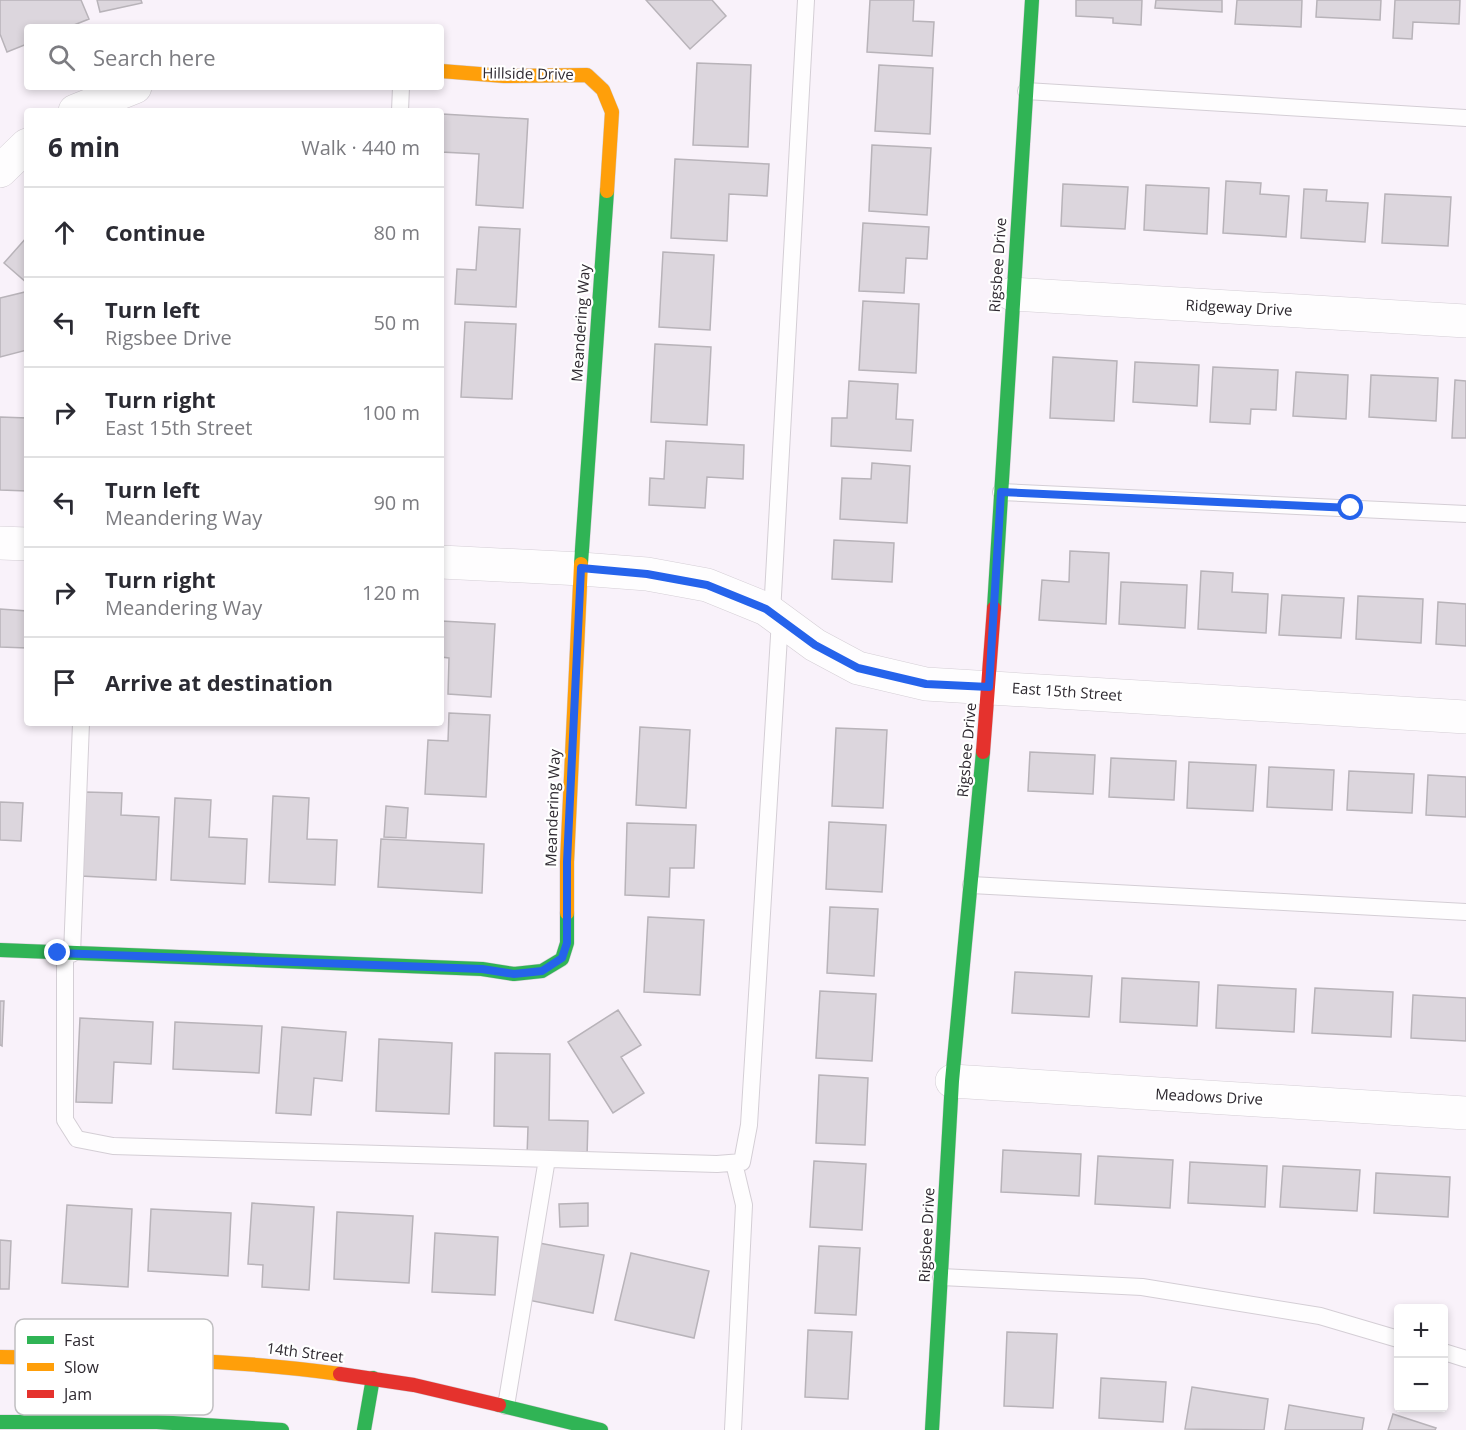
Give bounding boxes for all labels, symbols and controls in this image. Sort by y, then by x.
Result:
search box [24,24,444,90]
icon: search [45,41,78,74]
text: Search here [93,42,216,72]
street label: Hillside Drive [482,62,574,84]
text: 6 min [48,129,120,165]
text: Walk · 440 m [301,134,420,161]
icon: ahead [48,216,81,249]
text: Continue [105,217,205,247]
street label: Rigsbee Drive [984,217,1010,313]
text: 80 m [373,219,420,246]
street label: Meandering Way [566,263,594,382]
text: Turn left [105,294,200,324]
street label: Ridgeway Drive [1185,294,1293,320]
icon: left [48,306,81,339]
text: 50 m [373,309,420,336]
text: Rigsbee Drive [105,324,232,351]
text: Turn right [105,384,216,414]
icon: right [48,396,81,429]
text: 100 m [362,399,420,426]
text: East 15th Street [105,414,252,441]
text: Turn left [105,474,200,504]
icon: left [48,486,81,519]
text: 90 m [373,489,420,516]
route start [1337,494,1363,520]
text: Meandering Way [105,504,262,531]
text: Turn right [105,564,216,594]
icon: right [48,576,81,609]
text: 120 m [362,579,420,606]
text: Meandering Way [105,594,262,621]
icon: arrive [48,666,81,699]
text: Arrive at destination [105,667,333,697]
street label: East 15th Street [1011,677,1123,705]
street label: Rigsbee Drive [952,702,980,798]
street label: Meandering Way [540,748,564,867]
route end [44,939,70,965]
street label: Meadows Drive [1155,1083,1263,1109]
street label: Rigsbee Drive [914,1187,938,1283]
map controls [1394,1304,1448,1412]
button: + [1394,1304,1448,1358]
legend [15,1319,213,1415]
text: Fast [64,1329,95,1351]
street label: 14th Street [265,1337,345,1367]
text: Slow [64,1356,99,1378]
button: − [1394,1358,1448,1412]
text: Jam [62,1383,92,1405]

